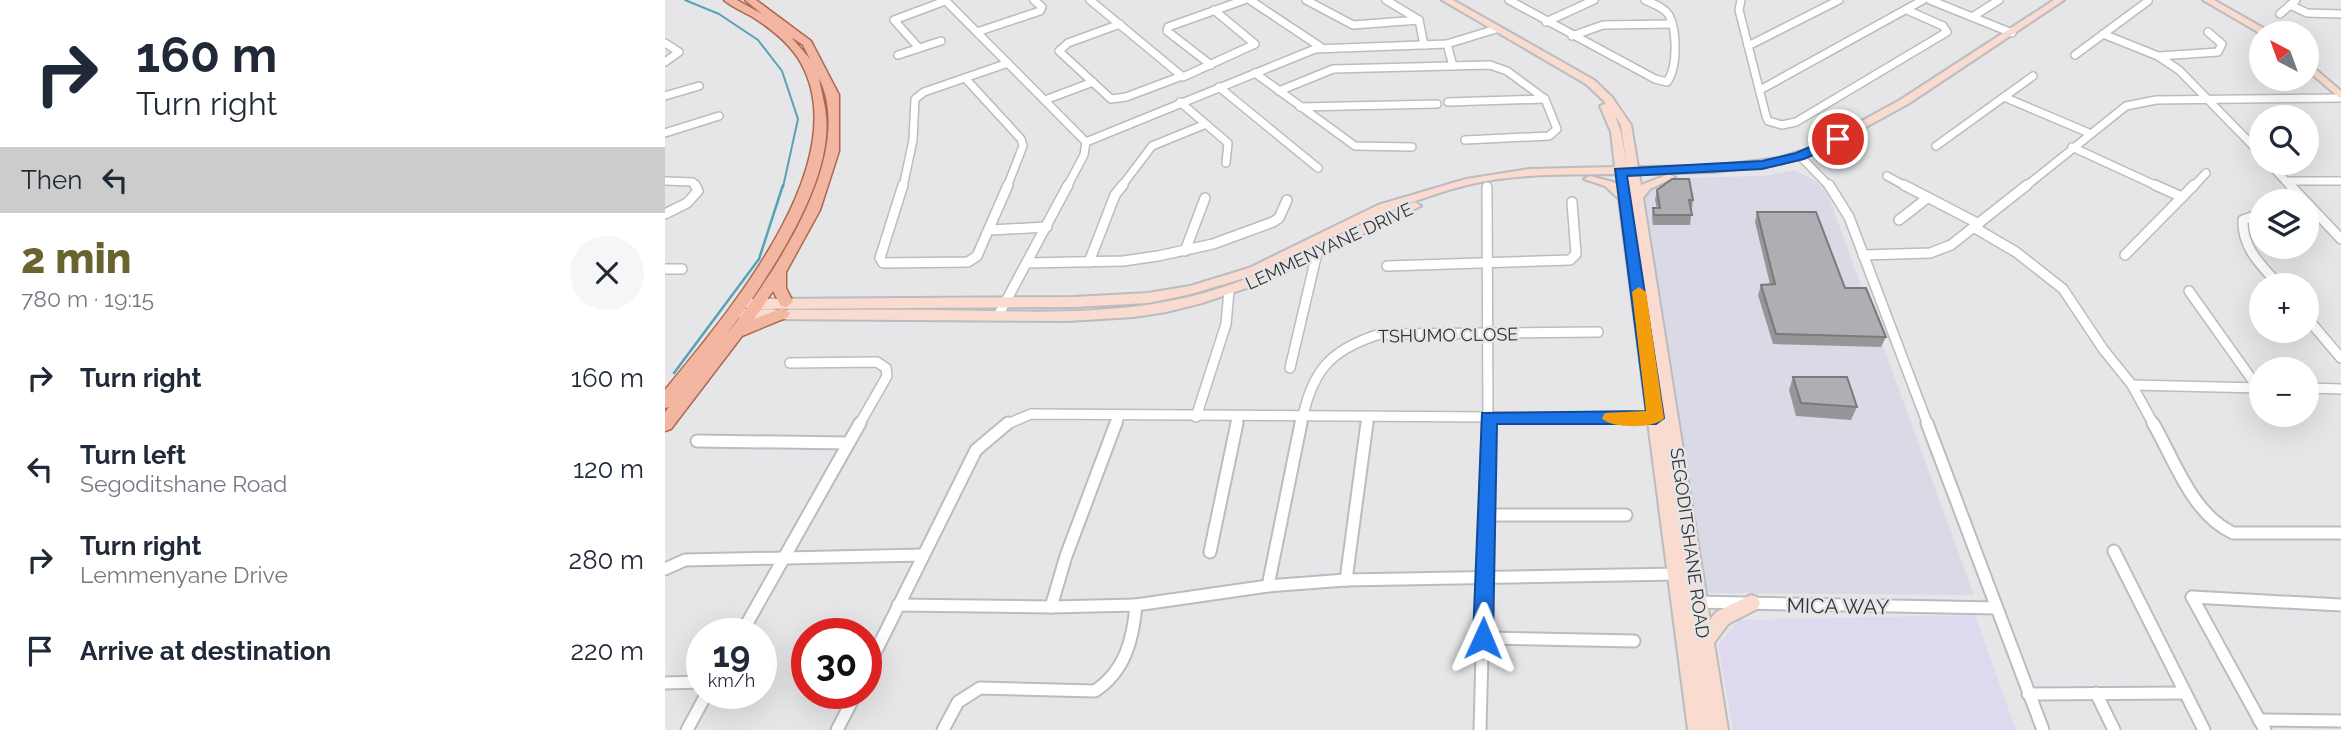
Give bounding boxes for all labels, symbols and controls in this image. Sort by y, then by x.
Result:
north arrow [2249,21,2319,91]
map controls [2249,21,2319,427]
text: 160 m [136,26,277,83]
icon: right [21,28,112,119]
text: Turn right [136,85,277,122]
button: search [2249,105,2319,175]
pin [1808,109,1868,169]
icon: arrive [1819,120,1857,158]
icon: left [96,161,134,199]
text: Then [21,165,82,195]
button: layers [2249,189,2319,259]
street label: LEMMENYANE DRIVE [1242,198,1416,294]
text: 2 min [21,234,131,283]
button: close [570,236,644,310]
button: + [2249,273,2319,343]
text: 780 m · 19:15 [21,285,154,312]
street label: TSHUMO CLOSE [1378,323,1518,347]
button: − [2249,357,2319,427]
icon: right [21,359,59,397]
text: Turn right [80,363,201,393]
text: 160 m [571,363,644,393]
text: Turn left [80,440,186,470]
street label: SEGODITSHANE ROAD [1666,446,1714,640]
icon: left [21,450,59,488]
text: 120 m [573,454,644,484]
text: Segoditshane Road [80,470,287,497]
text: Turn right [80,531,201,561]
icon: right [21,541,59,579]
text: 280 m [569,545,644,575]
text: Lemmenyane Drive [80,561,288,588]
street label: MICA WAY [1786,593,1890,619]
position arrow [1446,601,1520,675]
speed limit sign: 30 [791,618,882,709]
icon: arrive [21,632,59,670]
text: 19 [713,634,750,675]
text: Arrive at destination [80,636,331,666]
text: 220 m [570,636,644,666]
text: km/h [708,670,755,691]

